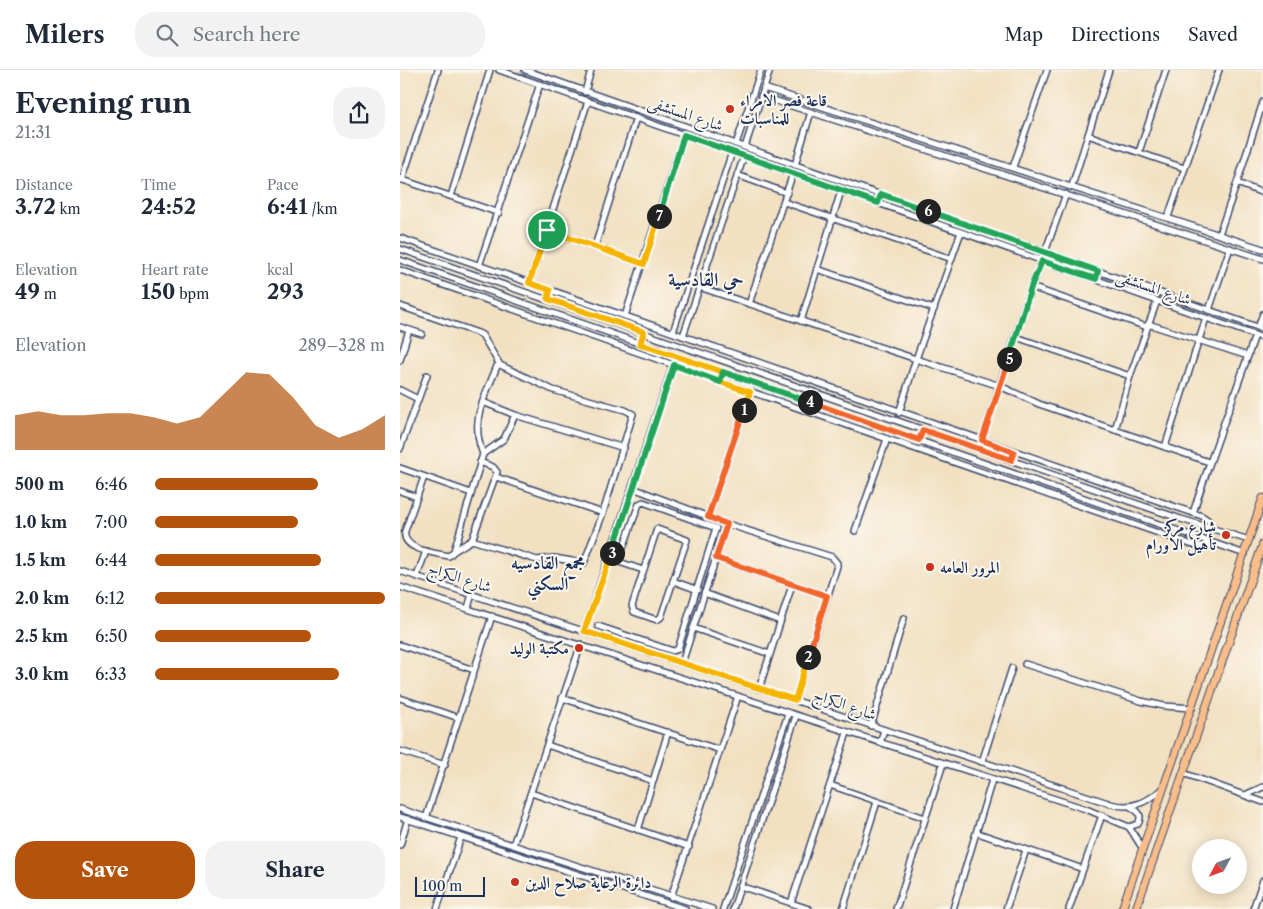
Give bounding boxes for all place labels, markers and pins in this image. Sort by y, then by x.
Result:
place label: قاعة فصر الامراء للمناسبات [740,90,827,128]
marker: قاعة فصر الامراء للمناسبات [724,103,736,115]
pin: 6 [916,198,940,224]
pin: 7 [646,204,672,228]
pin [526,209,568,251]
pin: 5 [996,346,1022,372]
pin: 4 [798,390,822,414]
pin: 1 [732,398,756,422]
place label: شارع مركز تأهيل الاورام [1146,516,1217,559]
marker: شارع مركز تأهيل الاورام [1220,529,1232,541]
pin: 3 [600,540,624,566]
place label: المرور العامه [940,557,1000,578]
marker: المرور العامه [924,561,936,573]
place label: مكتبة الوليد [509,638,569,659]
marker: مكتبة الوليد [573,642,585,654]
pin: 2 [796,644,820,670]
place label: دائرة الرعاية صلاح الدين [525,872,652,897]
marker: دائرة الرعاية صلاح الدين [509,876,521,888]

